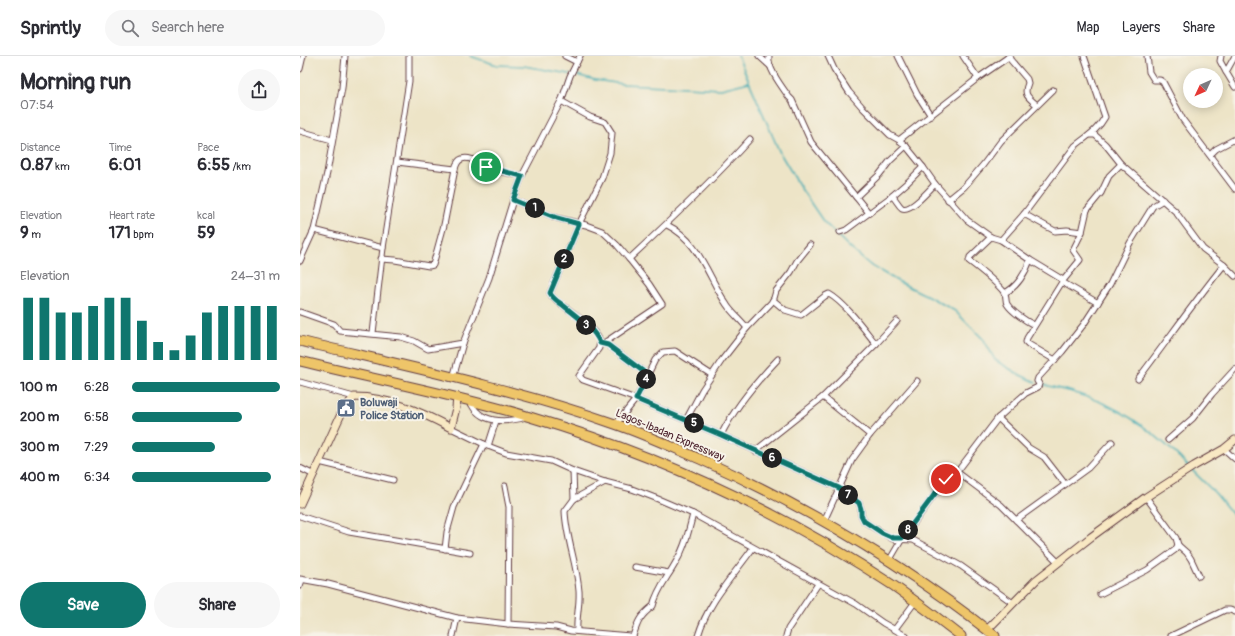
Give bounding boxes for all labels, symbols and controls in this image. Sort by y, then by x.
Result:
search box [105,10,385,46]
text: Sprintly [20,16,81,40]
icon: search [119,17,141,39]
text: Search here [151,18,224,37]
text: Map [1077,19,1100,36]
text: Layers [1122,19,1160,36]
text: Share [1182,19,1215,36]
text: Morning run [20,68,131,96]
north arrow [1183,68,1223,108]
map controls [1183,68,1223,108]
button: share [238,69,280,111]
text: 07:54 [20,97,54,113]
text: Distance [20,141,60,154]
text: Time [109,141,132,154]
text: Pace [197,141,219,154]
pin [469,150,503,184]
text: 0.87 [20,154,53,175]
text: 6:01 [109,154,141,175]
text: 6:55 [197,154,230,175]
icon: arrive [475,156,497,178]
text: km [53,160,70,173]
text: /km [230,160,251,173]
pin: 1 [525,198,545,218]
text: 1 [533,201,537,214]
text: Elevation [20,209,62,222]
text: Heart rate [109,209,155,222]
text: kcal [197,209,215,222]
text: 9 [20,222,29,243]
text: 171 [109,222,131,243]
text: 59 [197,222,215,243]
text: m [29,228,41,241]
text: bpm [131,228,154,241]
pin: 2 [554,249,574,269]
text: 2 [561,252,567,265]
text: Elevation [20,268,70,284]
text: 24–31 m [231,268,280,284]
pin: 3 [576,315,596,335]
text: 3 [583,318,589,331]
pin: 4 [636,369,656,389]
text: 4 [643,372,649,385]
text: 100 m [20,379,57,395]
text: 6:28 [84,379,109,395]
place label: Boluwaji Police Station [360,396,424,422]
public building icon: Boluwaji Police Station [335,397,357,419]
street label: Lagos-Ibadan Expressway [614,406,727,464]
text: 200 m [20,409,59,425]
text: 6:58 [84,409,109,425]
pin: 5 [684,413,704,433]
text: 5 [691,416,697,429]
text: 300 m [20,439,59,455]
text: 7:29 [84,439,108,455]
pin: 6 [762,448,782,468]
text: 6 [769,451,775,464]
pin [929,462,963,496]
icon: check [935,468,957,490]
text: 400 m [20,469,60,485]
text: 6:34 [84,469,110,485]
pin: 7 [838,485,858,505]
text: 7 [845,488,851,501]
pin: 8 [898,520,918,540]
text: 8 [905,523,911,536]
button: Save [20,582,146,628]
button: Share [154,582,280,628]

